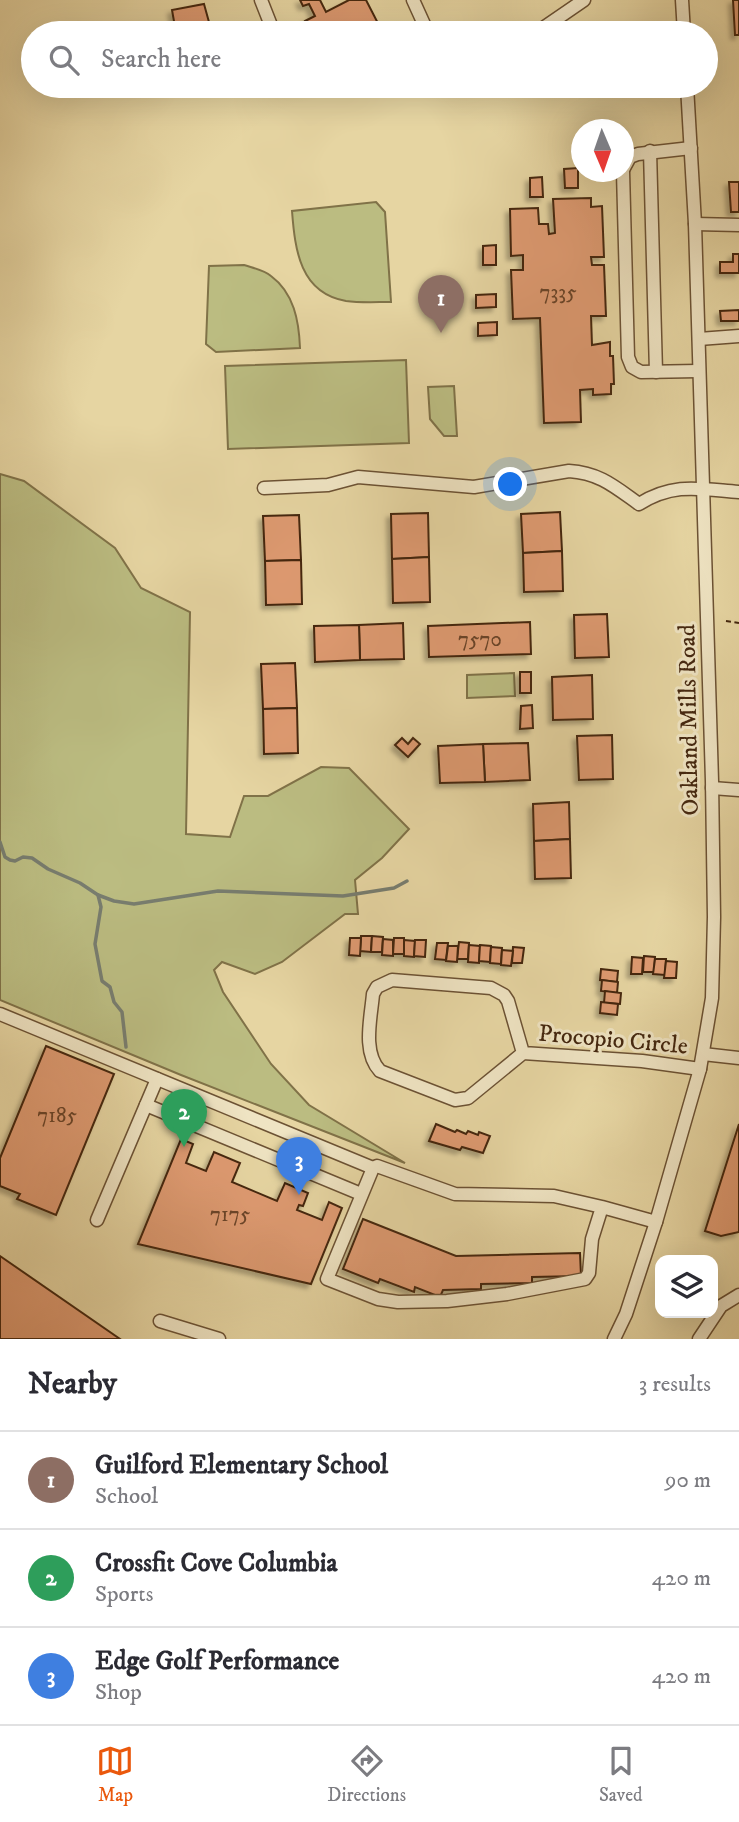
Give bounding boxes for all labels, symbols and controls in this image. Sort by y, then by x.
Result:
search box [21,21,718,98]
icon: search [45,41,83,79]
text: Search here [101,43,221,76]
north arrow [571,119,634,182]
pin: 1 [418,275,464,333]
house number: 7335 [539,280,577,306]
your location [493,467,527,501]
street label: Oakland Mills Road [672,624,706,816]
house number: 7570 [458,627,502,653]
street label: Procopio Circle [537,1019,689,1061]
pin: 2 [161,1089,207,1147]
house number: 7185 [37,1103,77,1129]
pin: 3 [276,1137,322,1195]
house number: 7175 [210,1202,250,1228]
map controls [655,1255,718,1318]
button: layers [655,1255,718,1318]
text: Nearby [28,1366,117,1403]
text: 3 results [639,1370,711,1399]
text: Guilford Elementary School [95,1449,388,1482]
text: 1 [47,1466,55,1495]
text: 90 m [665,1466,711,1495]
text: School [95,1482,158,1511]
text: Crossfit Cove Columbia [95,1547,338,1580]
text: 2 [45,1564,57,1593]
text: 420 m [652,1564,711,1593]
text: Sports [95,1580,153,1609]
text: Edge Golf Performance [95,1645,339,1678]
text: 3 [47,1662,55,1691]
text: 420 m [652,1662,711,1691]
text: Shop [95,1678,142,1707]
tab: Map [96,1742,134,1807]
tab: Directions [327,1742,406,1807]
tab: Saved [599,1742,643,1807]

